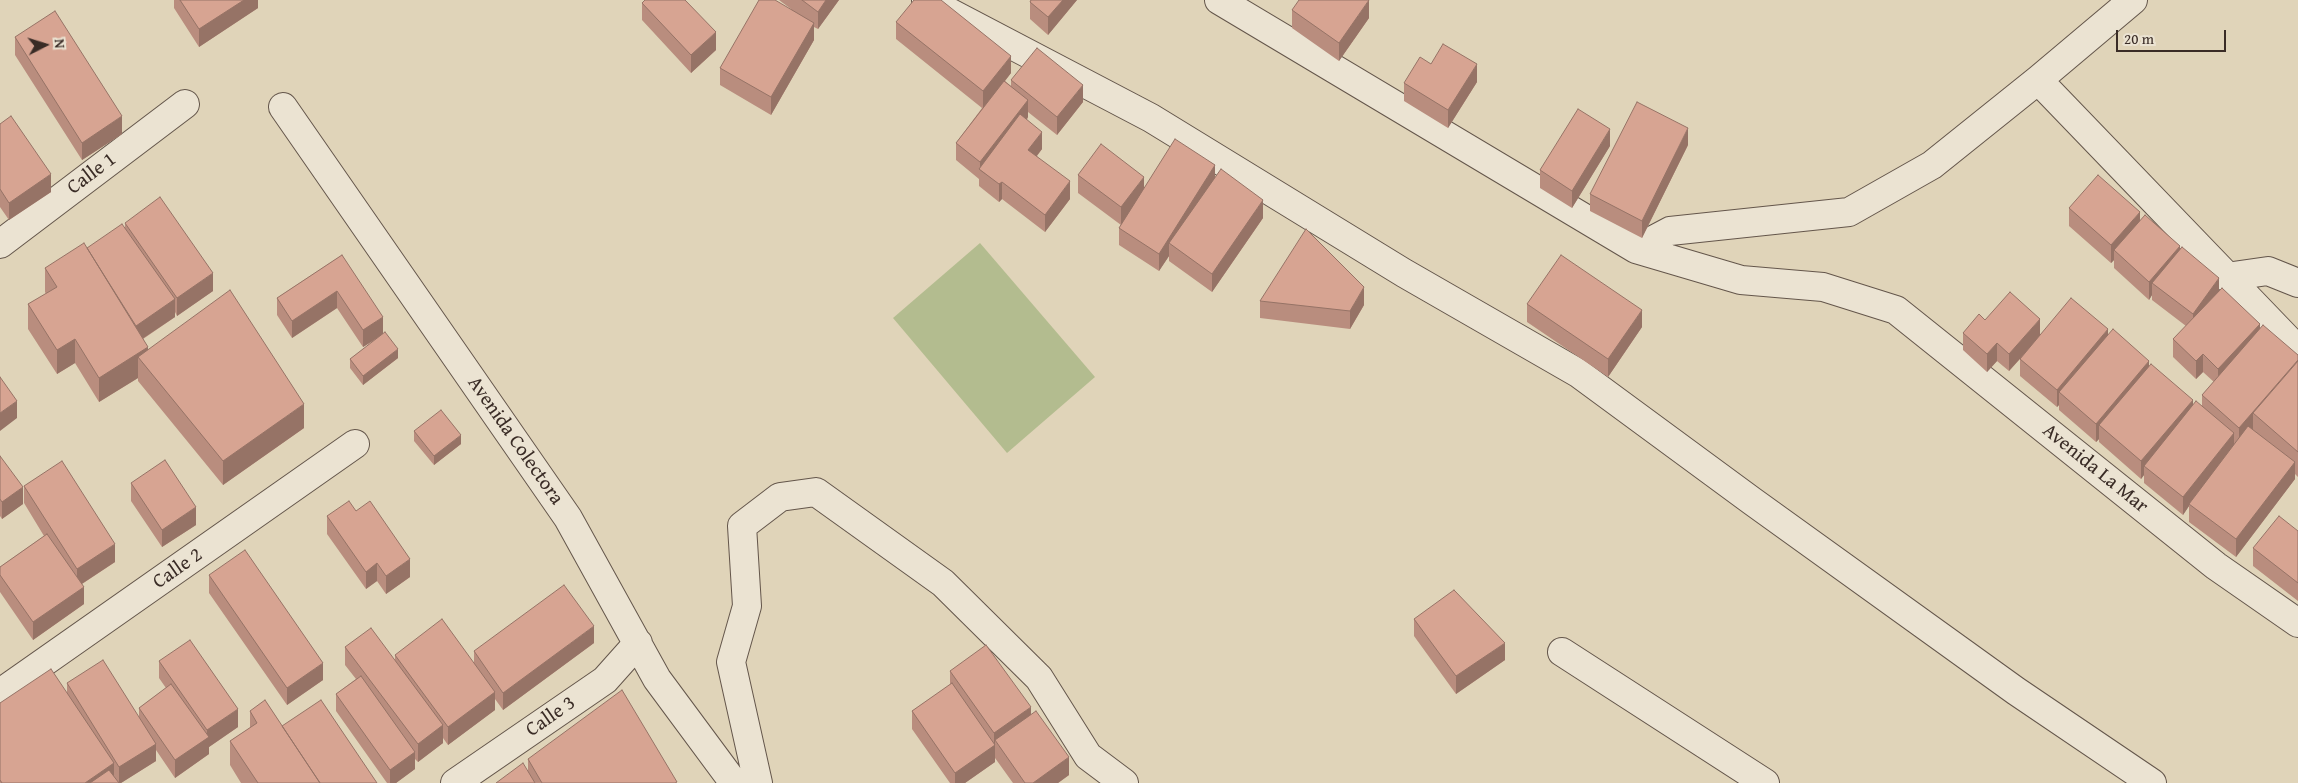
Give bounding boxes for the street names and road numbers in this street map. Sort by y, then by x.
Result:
street label: Calle 1 [63,148,121,200]
street label: Avenida Colectora [462,372,568,510]
street label: Avenida La Mar [2037,419,2153,519]
street label: Calle 2 [149,543,207,595]
street label: Calle 3 [522,691,580,743]

